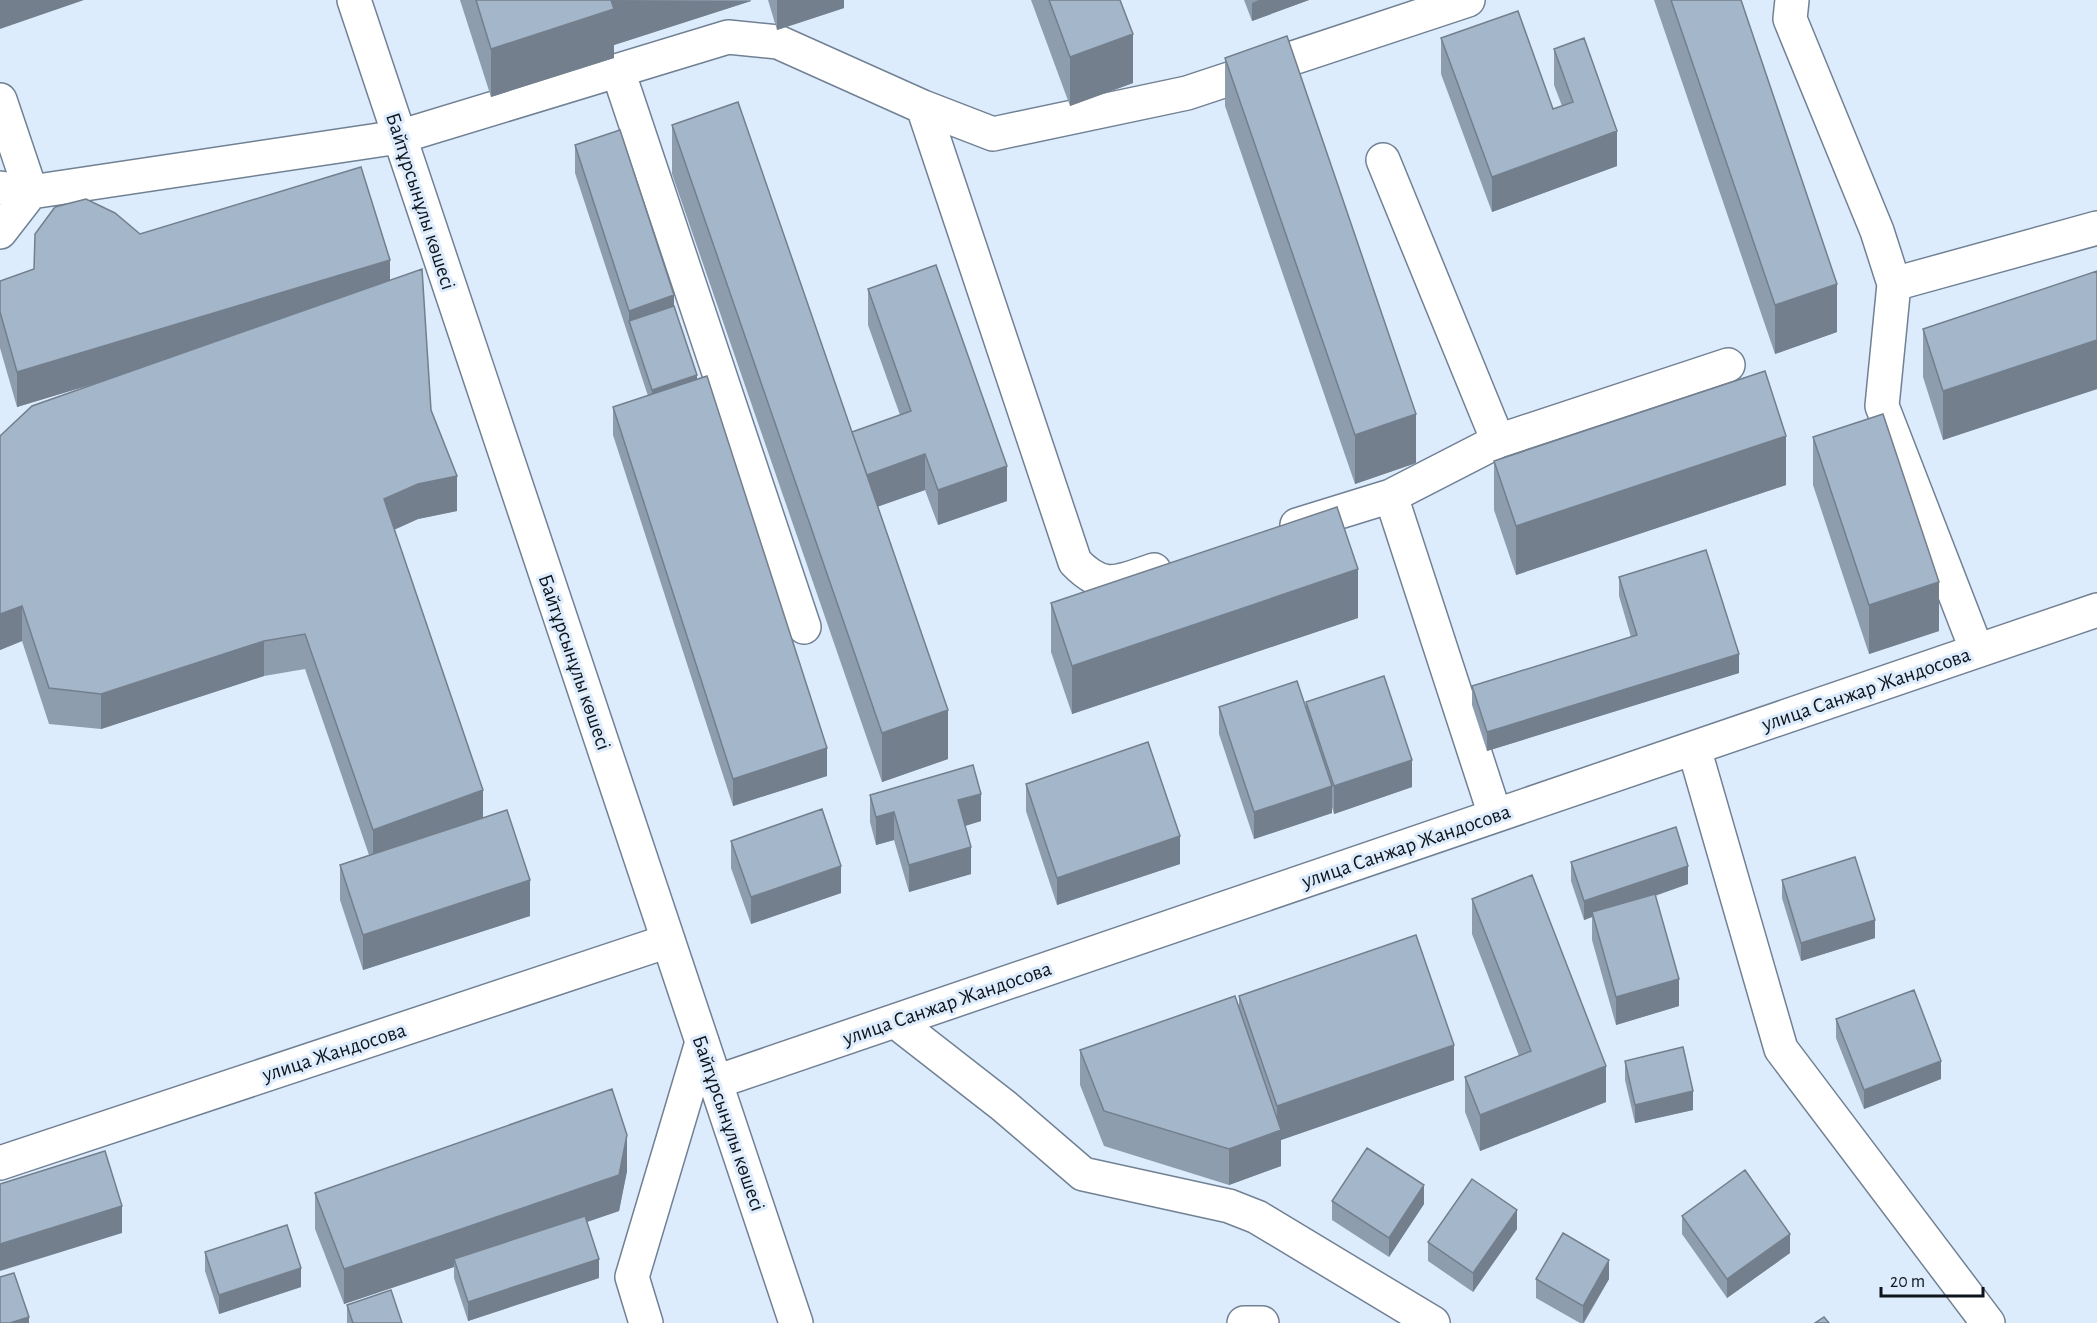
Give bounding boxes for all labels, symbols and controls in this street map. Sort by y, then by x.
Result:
street label: Байтұрсынұлы көшесі [382,110,459,292]
street label: Байтұрсынұлы көшесі [535,571,615,753]
street label: улица Санжар Жандосова [1758,644,1974,735]
street label: улица Санжар Жандосова [1298,801,1514,892]
street label: улица Санжар Жандосова [839,958,1055,1049]
street label: улица Жандосова [259,1019,409,1086]
street label: Байтұрсынұлы көшесі [689,1032,769,1214]
scale bar [1881,1260,1983,1298]
text: 20 m [1890,1273,1925,1291]

